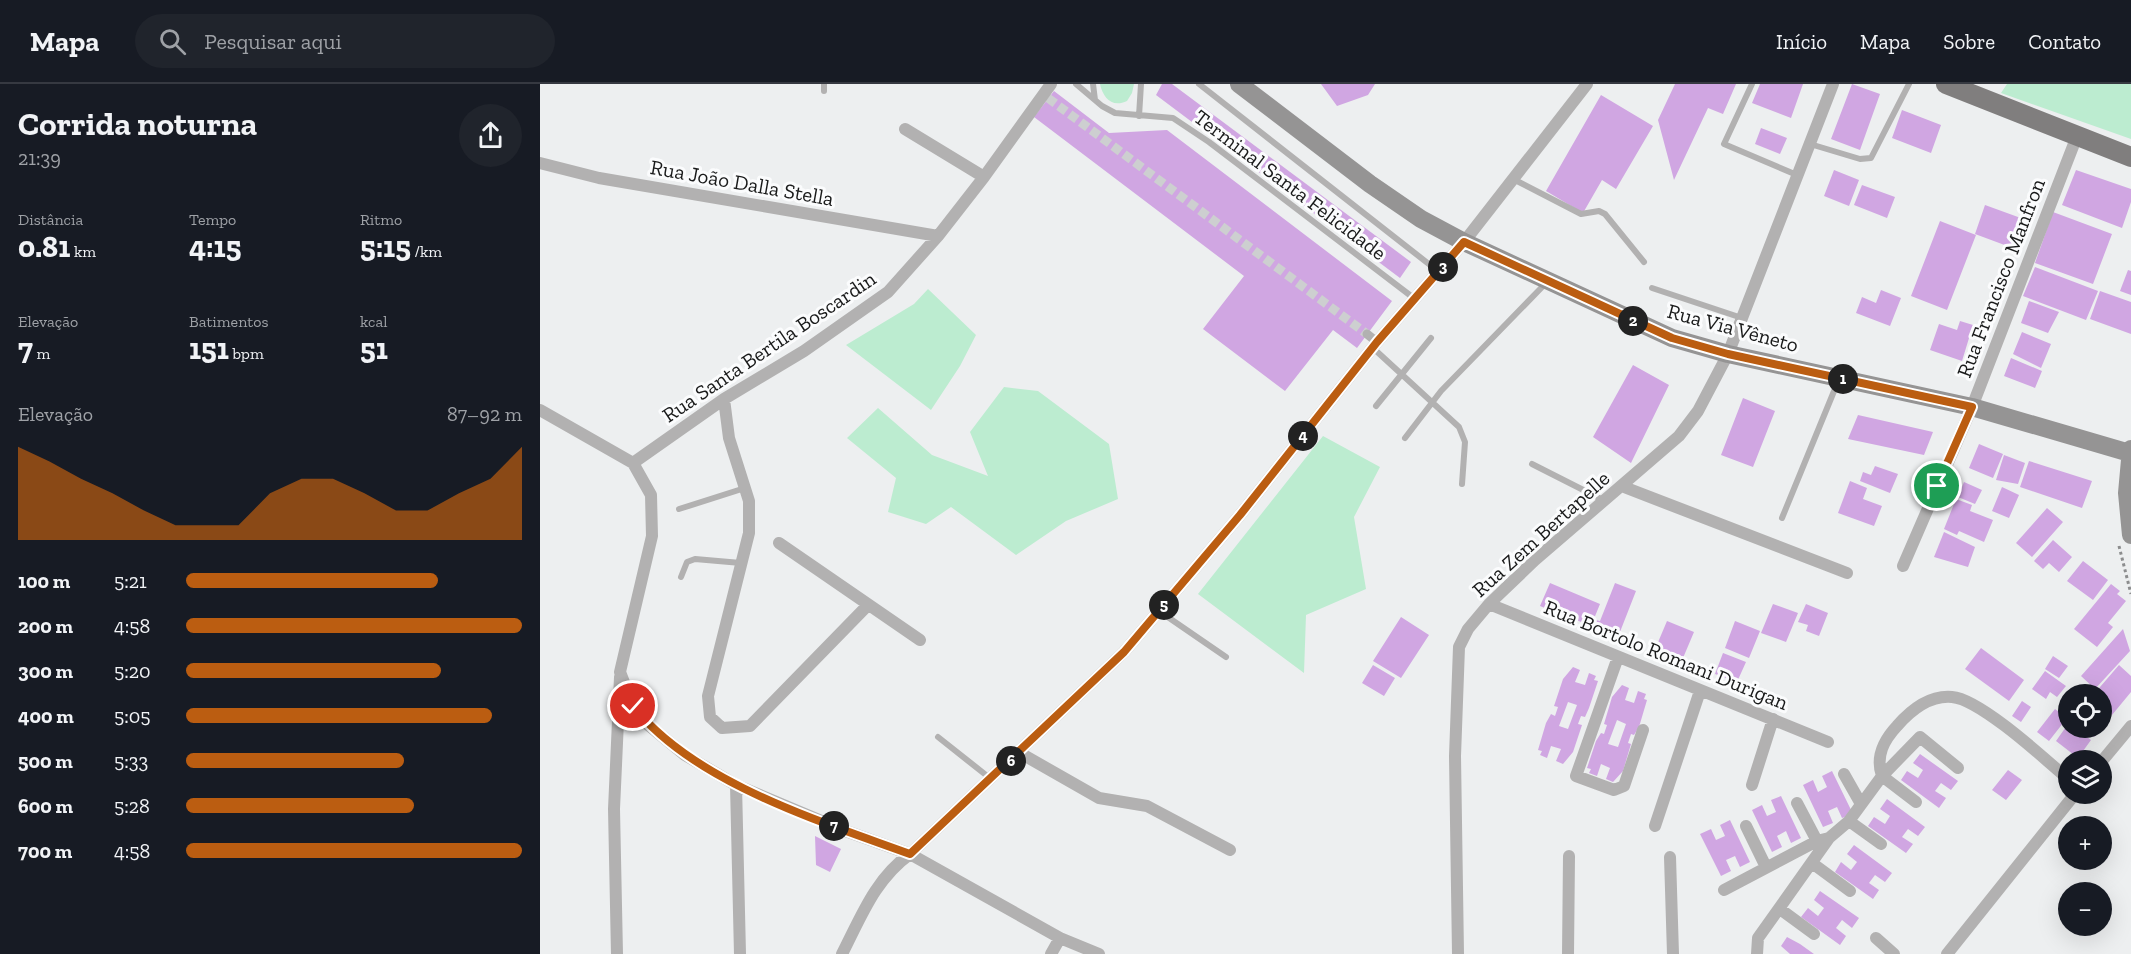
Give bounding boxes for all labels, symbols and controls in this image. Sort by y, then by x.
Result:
search box [135,14,555,68]
text: Mapa [30,25,99,58]
icon: search [156,25,189,58]
text: Pesquisar aqui [204,28,342,55]
text: Início [1776,29,1827,54]
text: Mapa [1860,29,1910,54]
text: Sobre [1943,29,1995,54]
text: Contato [2028,29,2101,54]
text: Corrida noturna [18,104,257,143]
button: share [459,104,522,167]
street label: Terminal Santa Felicidade [1189,104,1391,265]
text: 21:39 [18,146,61,170]
street label: Rua João Dalla Stella [648,154,836,211]
street label: Rua Francisco Manfron [1951,175,2050,381]
text: Distância [18,210,83,229]
text: Tempo [189,210,236,229]
text: Ritmo [360,210,402,229]
text: 0.81 [18,229,70,265]
text: 4:15 [189,229,241,265]
text: 5:15 [360,229,411,265]
text: km [70,242,96,261]
text: /km [411,242,442,261]
pin: 3 [1428,252,1458,282]
text: 3 [1439,257,1447,276]
street label: Rua Santa Bertila Boscardin [657,266,880,427]
street label: Rua Via Vêneto [1665,298,1801,357]
pin: 2 [1618,306,1648,336]
text: 2 [1629,311,1637,330]
text: Elevação [18,312,78,331]
text: Batimentos [189,312,268,331]
text: kcal [360,312,387,331]
text: 7 [18,331,33,367]
text: 151 [189,331,229,367]
text: 51 [360,331,388,367]
text: m [33,344,50,363]
text: bpm [229,344,264,363]
pin: 1 [1828,364,1858,394]
text: 1 [1840,369,1846,388]
text: Elevação [18,402,93,426]
text: 87–92 m [447,402,522,426]
pin: 4 [1288,421,1318,451]
text: 4 [1298,426,1308,445]
pin [1911,460,1962,511]
street label: Rua Zem Bertapelle [1467,465,1615,602]
icon: arrive [1920,469,1953,502]
text: 100 m [18,569,70,593]
text: 5:21 [114,569,147,593]
pin: 5 [1149,590,1179,620]
street label: Rua Bortolo Romani Durigan [1540,594,1792,715]
text: 5 [1160,595,1168,614]
text: 200 m [18,614,73,638]
text: 4:58 [114,614,150,638]
text: 300 m [18,659,73,683]
text: 5:20 [114,659,151,683]
pin [607,680,658,731]
map controls [2058,684,2112,936]
button: locate [2058,684,2112,738]
icon: check [616,689,649,722]
text: 400 m [18,704,74,728]
text: 5:05 [114,704,150,728]
pin: 6 [996,746,1026,776]
text: 500 m [18,749,73,773]
text: 5:33 [114,749,148,773]
button: layers [2058,750,2112,804]
text: 6 [1007,751,1015,770]
text: 600 m [18,794,73,818]
text: 5:28 [114,794,150,818]
pin: 7 [819,811,849,841]
text: 7 [830,816,838,835]
button: + [2058,816,2112,870]
text: 700 m [18,839,72,863]
text: 4:58 [114,839,150,863]
button: − [2058,882,2112,936]

